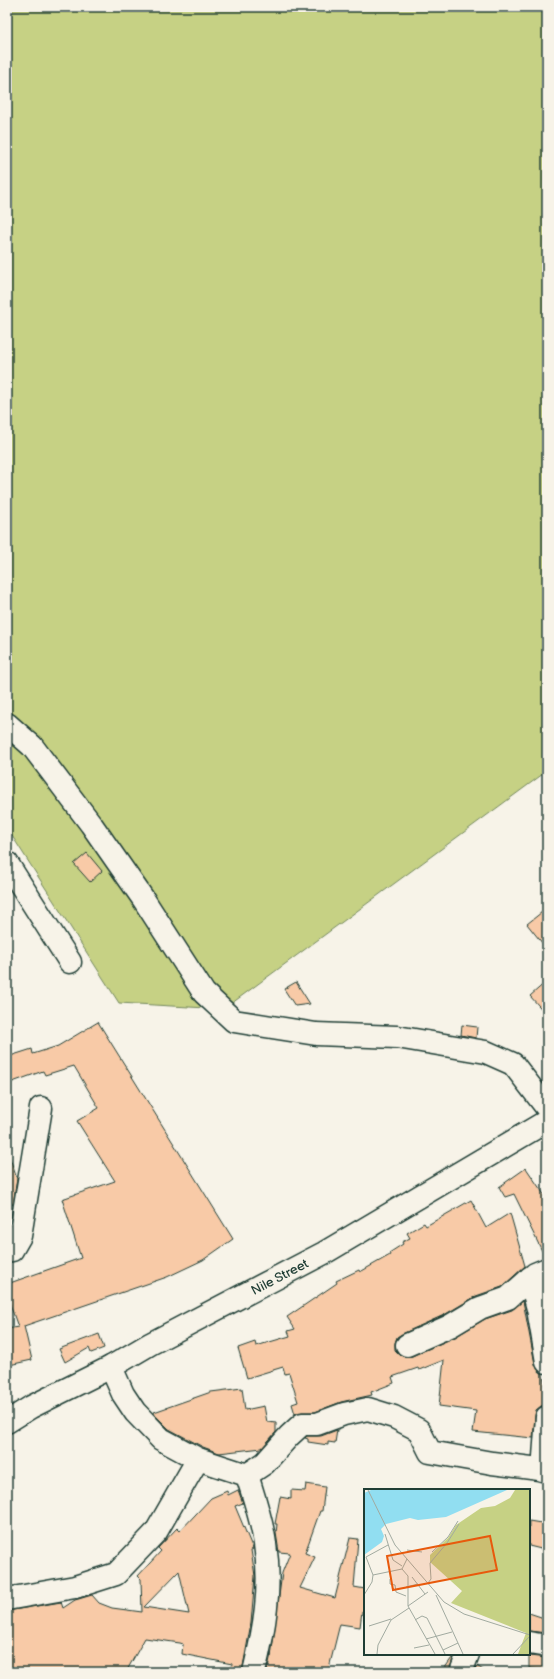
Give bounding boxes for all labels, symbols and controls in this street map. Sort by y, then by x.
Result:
street label: Nile Street [248,1256,311,1299]
inset map [364,1489,530,1655]

